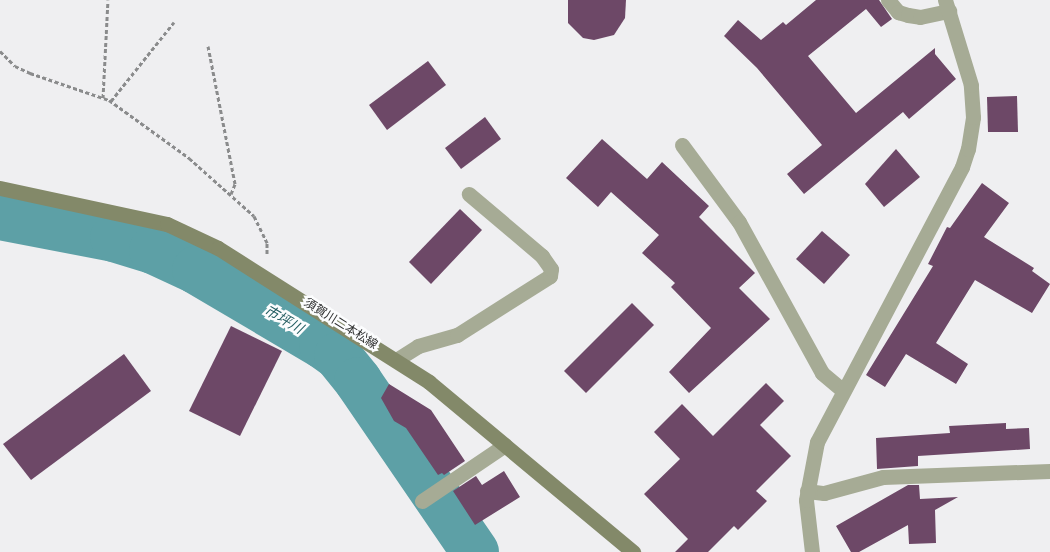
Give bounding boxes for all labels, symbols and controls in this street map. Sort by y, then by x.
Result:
street label: 須賀川二本松線 [301,297,379,353]
water label: 市坪川 [261,303,305,339]

